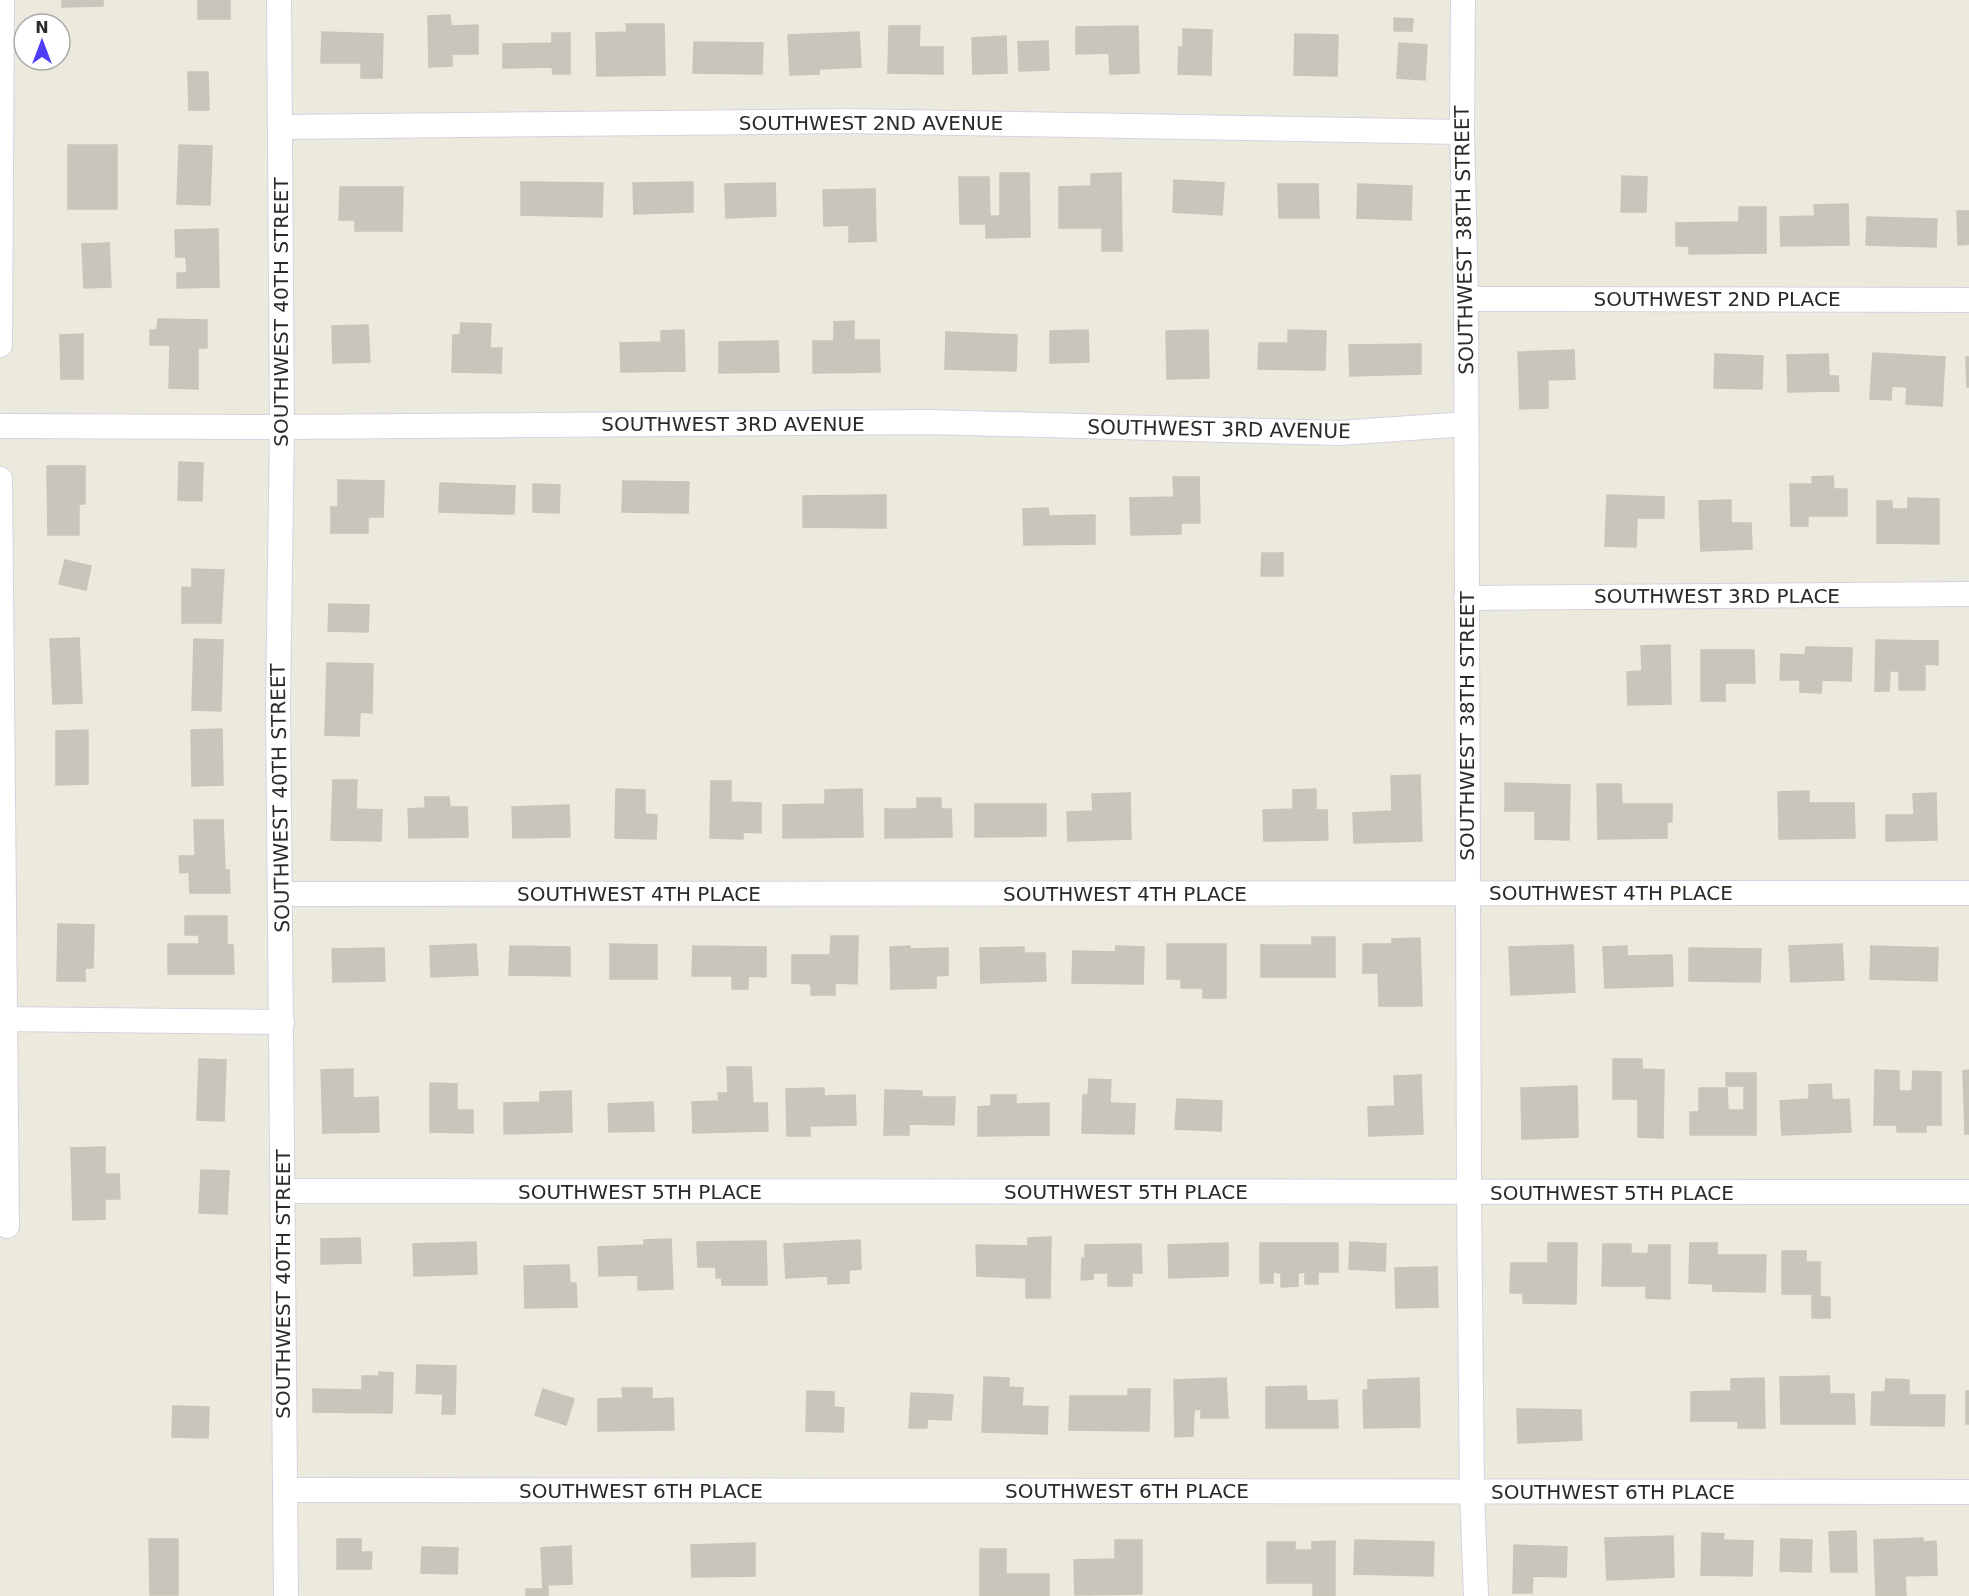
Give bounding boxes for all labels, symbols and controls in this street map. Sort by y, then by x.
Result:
north arrow [12,12,72,72]
text: N [35,18,49,37]
street label: SOUTHWEST 38TH STREET [1450,104,1478,375]
street label: SOUTHWEST 2ND AVENUE [739,111,1003,135]
street label: SOUTHWEST 40TH STREET [269,177,293,447]
street label: SOUTHWEST 2ND PLACE [1593,287,1841,311]
street label: SOUTHWEST 3RD AVENUE [601,412,865,436]
street label: SOUTHWEST 3RD AVENUE [1087,415,1351,443]
street label: SOUTHWEST 3RD PLACE [1594,584,1840,608]
street label: SOUTHWEST 38TH STREET [1455,591,1479,861]
street label: SOUTHWEST 40TH STREET [266,662,294,933]
street label: SOUTHWEST 4TH PLACE [1489,881,1733,905]
street label: SOUTHWEST 4TH PLACE [517,882,761,906]
street label: SOUTHWEST 4TH PLACE [1003,882,1247,906]
street label: SOUTHWEST 40TH STREET [271,1149,295,1419]
street label: SOUTHWEST 5TH PLACE [518,1180,762,1204]
street label: SOUTHWEST 5TH PLACE [1004,1180,1248,1204]
street label: SOUTHWEST 5TH PLACE [1490,1181,1734,1205]
street label: SOUTHWEST 6TH PLACE [519,1479,763,1503]
street label: SOUTHWEST 6TH PLACE [1005,1479,1249,1503]
street label: SOUTHWEST 6TH PLACE [1491,1480,1735,1504]

